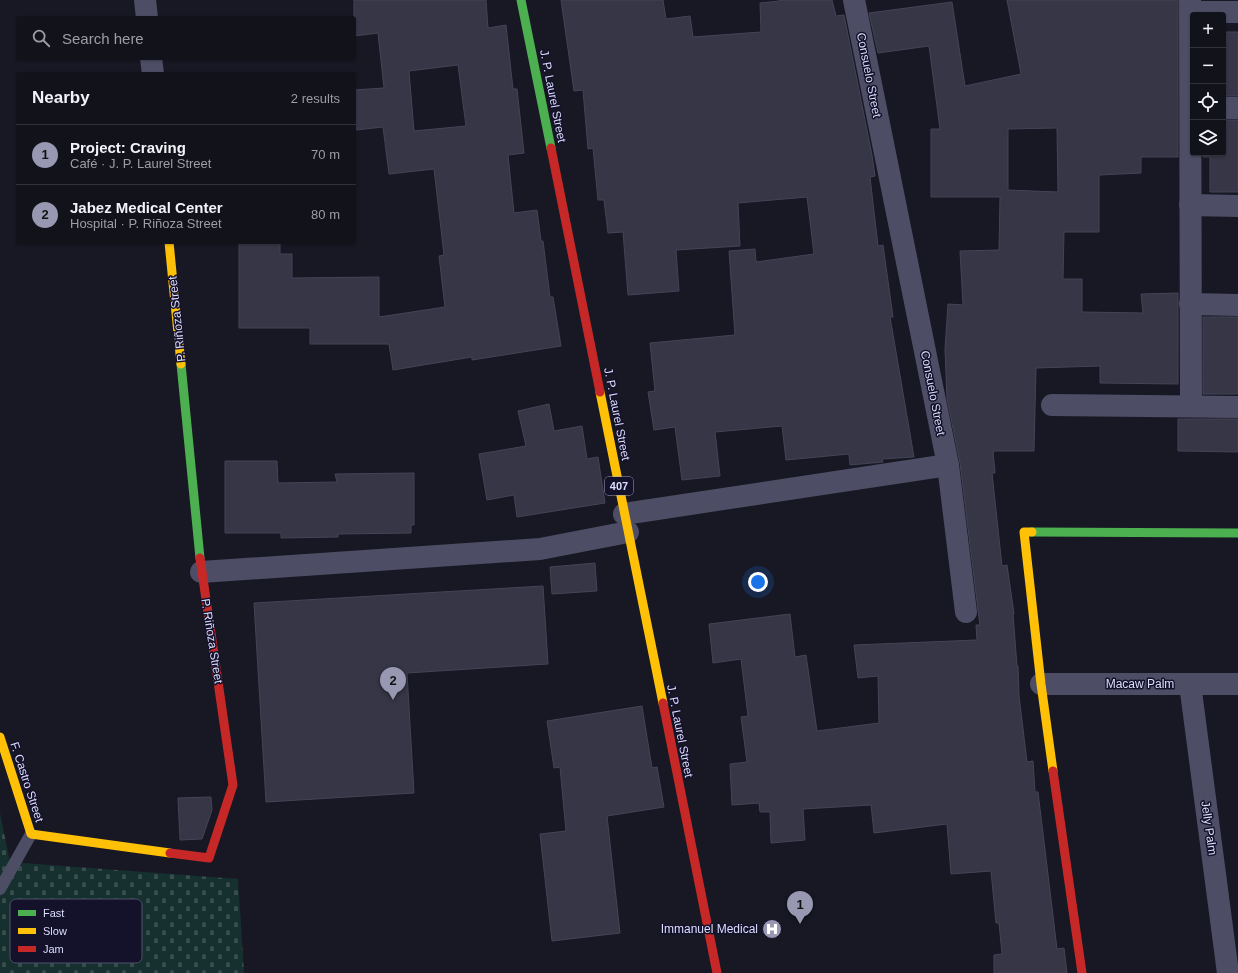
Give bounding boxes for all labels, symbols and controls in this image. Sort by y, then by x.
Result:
map controls [1190,12,1226,156]
button: + [1190,12,1226,48]
search box [16,16,356,60]
icon: search [30,27,52,49]
text: Search here [62,30,144,47]
street label: Consuelo Street [854,31,884,119]
street label: J. P. Laurel Street [537,48,569,144]
button: − [1190,48,1226,84]
button: locate [1190,84,1226,120]
text: Nearby [32,88,90,107]
text: 2 results [291,91,340,106]
button: layers [1190,120,1226,156]
text: Project: Craving [70,139,186,156]
text: 1 [41,147,49,162]
text: 70 m [311,147,340,162]
text: Café · J. P. Laurel Street [70,156,211,171]
text: Jabez Medical Center [70,199,223,216]
text: 2 [41,207,49,222]
text: 80 m [311,207,340,222]
text: Hospital · P. Riñoza Street [70,216,222,231]
street label: P. Riñoza Street [165,275,188,362]
street label: Consuelo Street [918,349,948,437]
street label: J. P. Laurel Street [601,366,633,462]
road number: 407 [605,477,633,495]
your location [748,572,768,592]
street label: P. Riñoza Street [198,598,226,685]
pin: 2 [380,667,406,700]
street label: Macaw Palm [1106,677,1174,691]
street label: J. P. Laurel Street [664,683,696,779]
street label: F. Castro Street [7,740,47,824]
street label: Jelly Palm [1198,800,1220,856]
pin: 1 [787,891,813,924]
legend [10,899,142,963]
text: Fast [43,907,64,919]
hospital icon: Immanuel Medical [761,918,783,940]
place label: Immanuel Medical [661,922,758,936]
text: Slow [43,925,67,937]
text: Jam [43,943,64,955]

